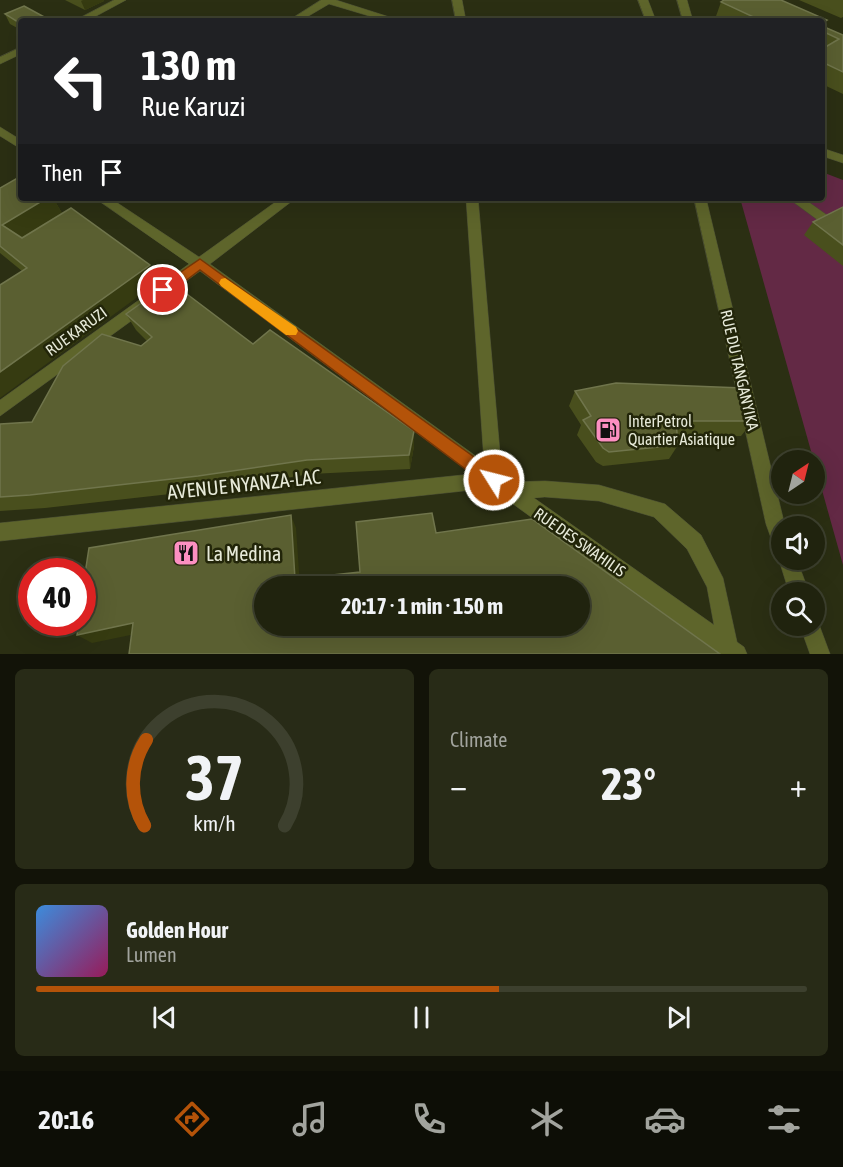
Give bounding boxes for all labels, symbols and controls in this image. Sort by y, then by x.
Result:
text: 130 m [141,41,236,89]
icon: left [42,42,120,120]
text: Rue Karuzi [141,91,246,122]
icon: arrive [95,156,128,189]
text: Then [42,160,83,186]
pin [137,264,188,315]
icon: arrive [146,273,179,306]
street label: RUE KARUZI [42,303,110,359]
street label: RUE DU TANGANYIKA [717,308,763,432]
place label: InterPetrol Quartier Asiatique [628,412,735,449]
fuel station icon: InterPetrol Quartier Asiatique [593,415,623,445]
position arrow [462,448,526,512]
north arrow [771,450,825,504]
map controls [771,450,825,636]
street label: AVENUE NYANZA-LAC [166,465,322,503]
street label: RUE DES SWAHILIS [531,504,629,580]
button: sound [771,516,825,570]
restaurant icon: La Medina [171,538,201,568]
place label: La Medina [206,542,281,565]
speed limit sign: 40 [18,558,96,636]
button: search [771,582,825,636]
text: 20:17 · 1 min · 150 m [341,593,503,619]
text: Climate [450,728,507,751]
text: 37 [185,742,244,813]
text: 23° [601,758,656,810]
text: − [450,766,467,804]
text: + [790,766,807,804]
text: km/h [193,811,236,836]
text: Golden Hour [126,917,228,943]
text: Lumen [126,943,177,966]
icon: previous [148,1001,181,1034]
icon: pause [405,1001,438,1034]
icon: next [662,1001,695,1034]
icon: directions [171,1098,213,1140]
icon: music [289,1098,331,1140]
icon: phone [408,1098,450,1140]
icon: climate [526,1098,568,1140]
icon: car [644,1098,686,1140]
icon: filters [763,1098,805,1140]
text: 20:16 [38,1104,94,1135]

